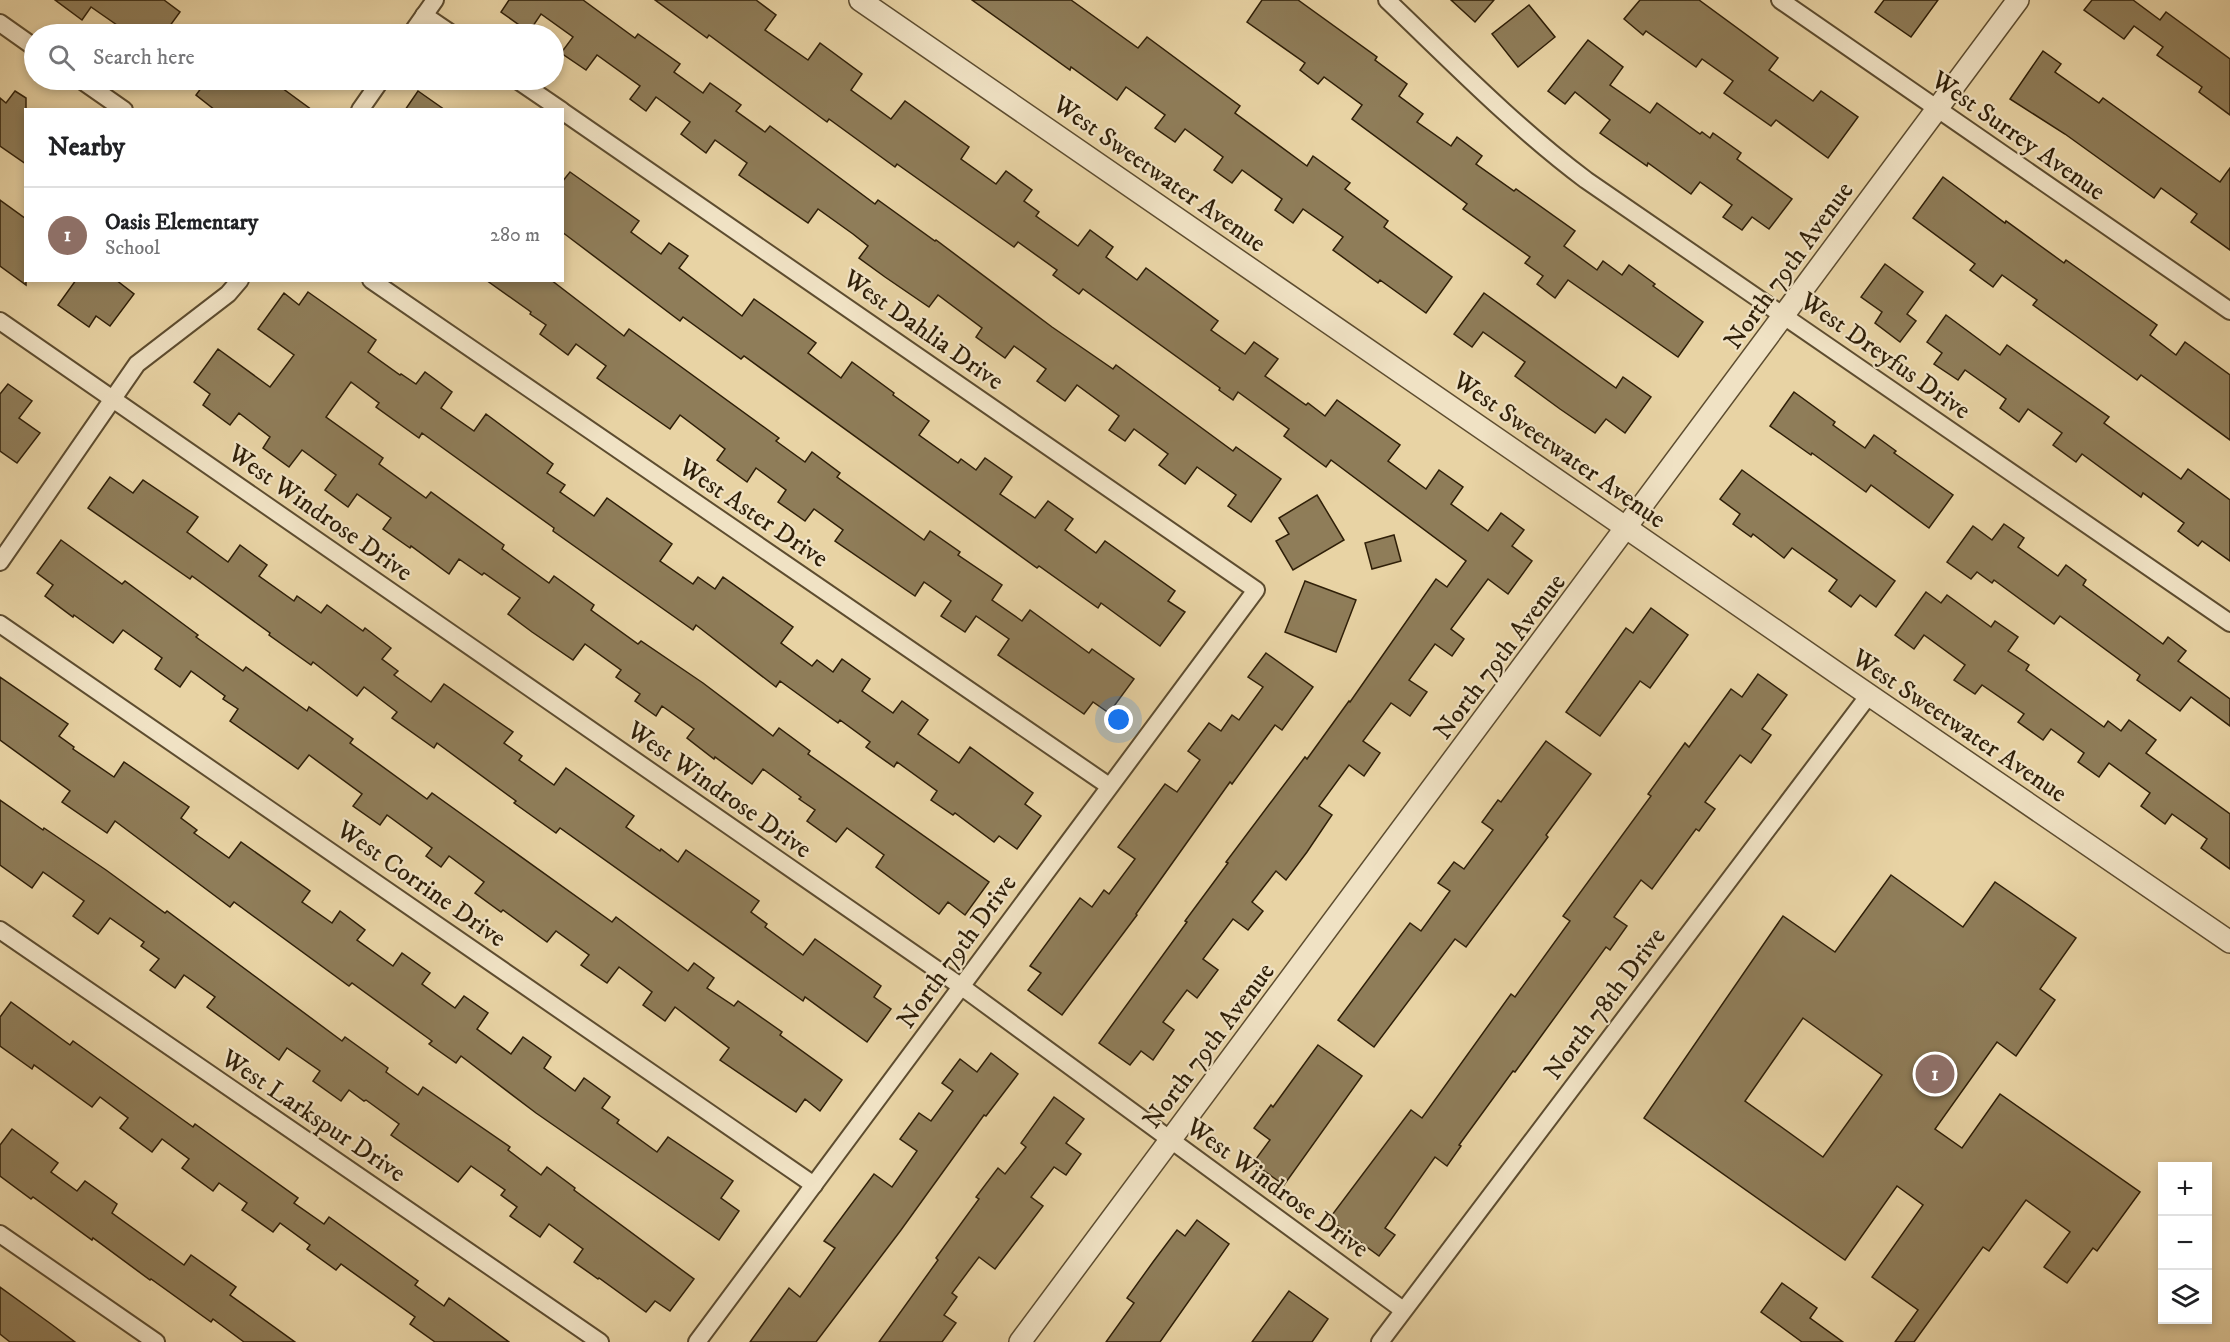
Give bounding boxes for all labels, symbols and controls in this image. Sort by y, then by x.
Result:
search box [24,24,564,90]
icon: search [45,41,78,74]
text: Search here [93,44,195,71]
street label: West Surrey Avenue [1924,63,2112,209]
street label: West Sweetwater Avenue [1045,88,1272,260]
text: Nearby [48,131,125,164]
street label: North 79th Avenue [1717,175,1861,356]
text: Oasis Elementary [105,209,258,236]
text: 1 [64,223,71,248]
text: 280 m [490,223,540,248]
text: School [105,236,160,261]
street label: West Dahlia Drive [835,262,1010,398]
street label: West Dreyfus Drive [1793,284,1977,427]
street label: West Sweetwater Avenue [1445,364,1672,536]
street label: West Windrose Drive [221,437,419,589]
street label: West Aster Drive [671,451,834,575]
street label: North 79th Avenue [1427,567,1573,747]
street label: West Sweetwater Avenue [1844,641,2073,811]
your location [1104,705,1133,734]
street label: West Windrose Drive [620,714,818,866]
street label: West Corrine Drive [329,813,512,955]
street label: North 79th Drive [890,868,1024,1035]
street label: North 78th Drive [1537,921,1673,1087]
street label: North 79th Avenue [1136,956,1282,1136]
street label: West Larkspur Drive [214,1042,412,1190]
pin: 1 [1916,1052,1954,1096]
street label: West Windrose Drive [1178,1110,1375,1266]
map controls [2158,1162,2212,1324]
button: + [2158,1162,2212,1216]
button: − [2158,1216,2212,1270]
button: layers [2158,1270,2212,1324]

